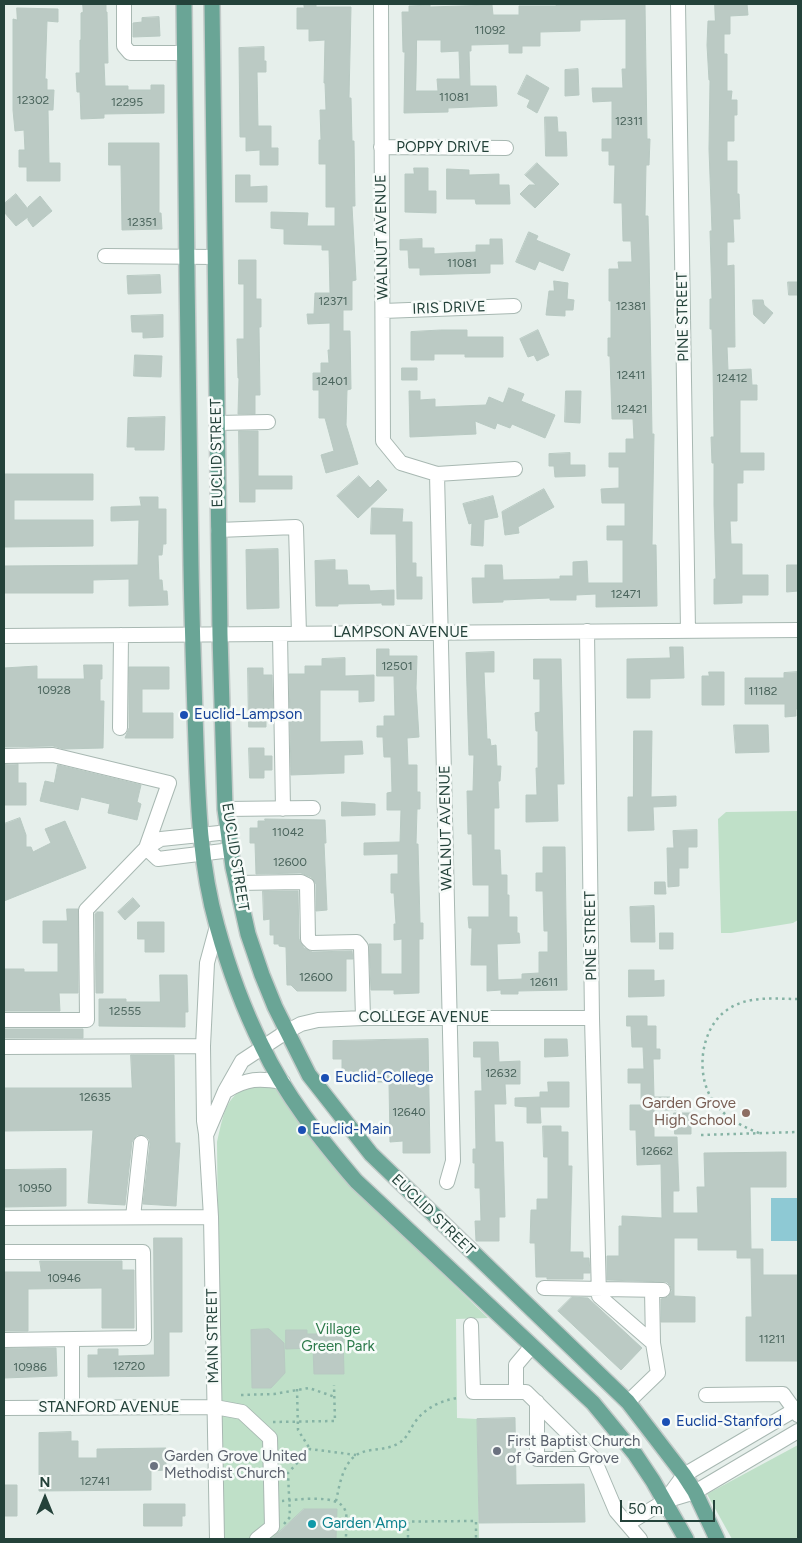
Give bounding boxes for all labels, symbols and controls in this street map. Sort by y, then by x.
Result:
house number: 11092 [474,23,506,37]
house number: 11081 [439,90,469,104]
house number: 12302 [17,93,49,107]
house number: 12295 [111,95,143,109]
house number: 12311 [615,114,643,128]
street label: POPPY DRIVE [396,139,490,157]
street label: WALNUT AVENUE [372,174,392,300]
house number: 12351 [127,215,157,229]
house number: 11081 [447,256,477,270]
street label: PINE STREET [673,272,693,362]
house number: 12371 [318,294,348,308]
street label: IRIS DRIVE [412,298,486,318]
house number: 12381 [616,299,646,313]
house number: 12411 [616,368,646,382]
house number: 12412 [717,371,747,385]
house number: 12401 [316,374,348,388]
street label: EUCLID STREET [207,398,227,508]
house number: 12421 [617,402,647,416]
house number: 12471 [611,587,641,601]
street label: LAMPSON AVENUE [333,624,469,642]
house number: 12501 [381,659,413,673]
house number: 10928 [37,683,71,697]
house number: 11182 [749,684,777,698]
place label: Euclid-Lampson [194,706,302,724]
marker: Euclid-Lampson [178,709,190,721]
street label: WALNUT AVENUE [436,765,456,891]
street label: EUCLID STREET [218,802,252,912]
house number: 11042 [272,825,304,839]
house number: 12600 [273,855,307,869]
street label: PINE STREET [581,891,601,981]
house number: 12600 [299,970,333,984]
house number: 12611 [530,975,558,989]
house number: 12555 [109,1004,141,1018]
street label: COLLEGE AVENUE [359,1009,489,1027]
house number: 12632 [485,1066,517,1080]
place label: Euclid-College [335,1069,433,1087]
marker: Euclid-College [319,1072,331,1084]
house number: 12635 [79,1090,111,1104]
place label: Garden Grove High School [642,1095,736,1130]
house number: 12640 [392,1105,426,1119]
marker: Garden Grove High School [740,1107,752,1119]
place label: Euclid-Main [312,1121,391,1139]
marker: Euclid-Main [296,1124,308,1136]
house number: 12662 [641,1144,673,1158]
street label: EUCLID STREET [388,1171,478,1259]
house number: 10950 [18,1181,52,1195]
house number: 10946 [47,1271,81,1285]
street label: MAIN STREET [203,1288,223,1384]
park label: Village Green Park [301,1321,375,1356]
house number: 11211 [759,1332,785,1346]
house number: 12720 [113,1359,145,1373]
house number: 10986 [13,1360,47,1374]
street label: STANFORD AVENUE [38,1399,180,1417]
place label: Euclid-Stanford [676,1413,782,1431]
marker: Euclid-Stanford [660,1416,672,1428]
place label: First Baptist Church of Garden Grove [507,1433,640,1468]
marker: First Baptist Church of Garden Grove [491,1445,503,1457]
place label: Garden Grove United Methodist Church [164,1448,307,1483]
marker: Garden Grove United Methodist Church [148,1460,160,1472]
north arrow [20,1473,70,1523]
text: N [40,1474,50,1491]
house number: 12741 [80,1474,110,1488]
scale bar [622,1490,717,1522]
text: 50 m [628,1500,663,1518]
place label: Garden Amp [322,1515,407,1533]
marker: Garden Amp [306,1518,318,1530]

